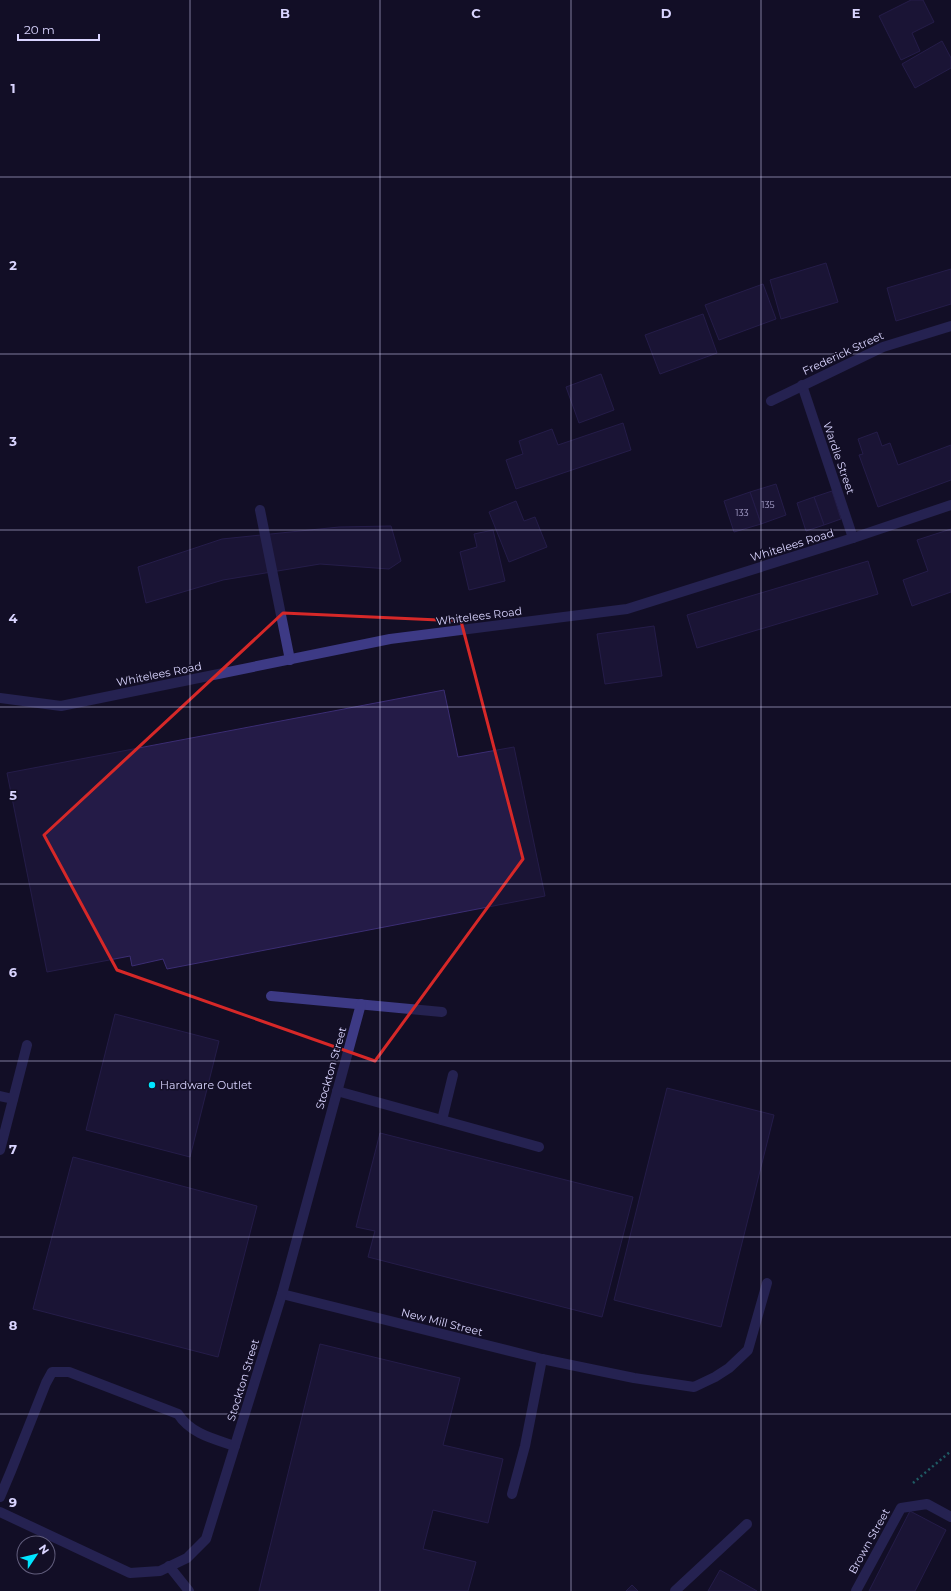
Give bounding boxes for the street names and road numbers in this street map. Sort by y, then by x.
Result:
street label: Frederick Street [800,328,886,378]
street label: Wardle Street [820,420,858,497]
street label: Whitelees Road [749,526,835,564]
street label: Whitelees Road [435,604,523,628]
street label: Whitelees Road [115,659,203,689]
street label: Stockton Street [313,1025,350,1111]
street label: New Mill Street [400,1305,485,1339]
street label: Stockton Street [224,1337,262,1423]
street label: Brown Street [845,1505,893,1576]

